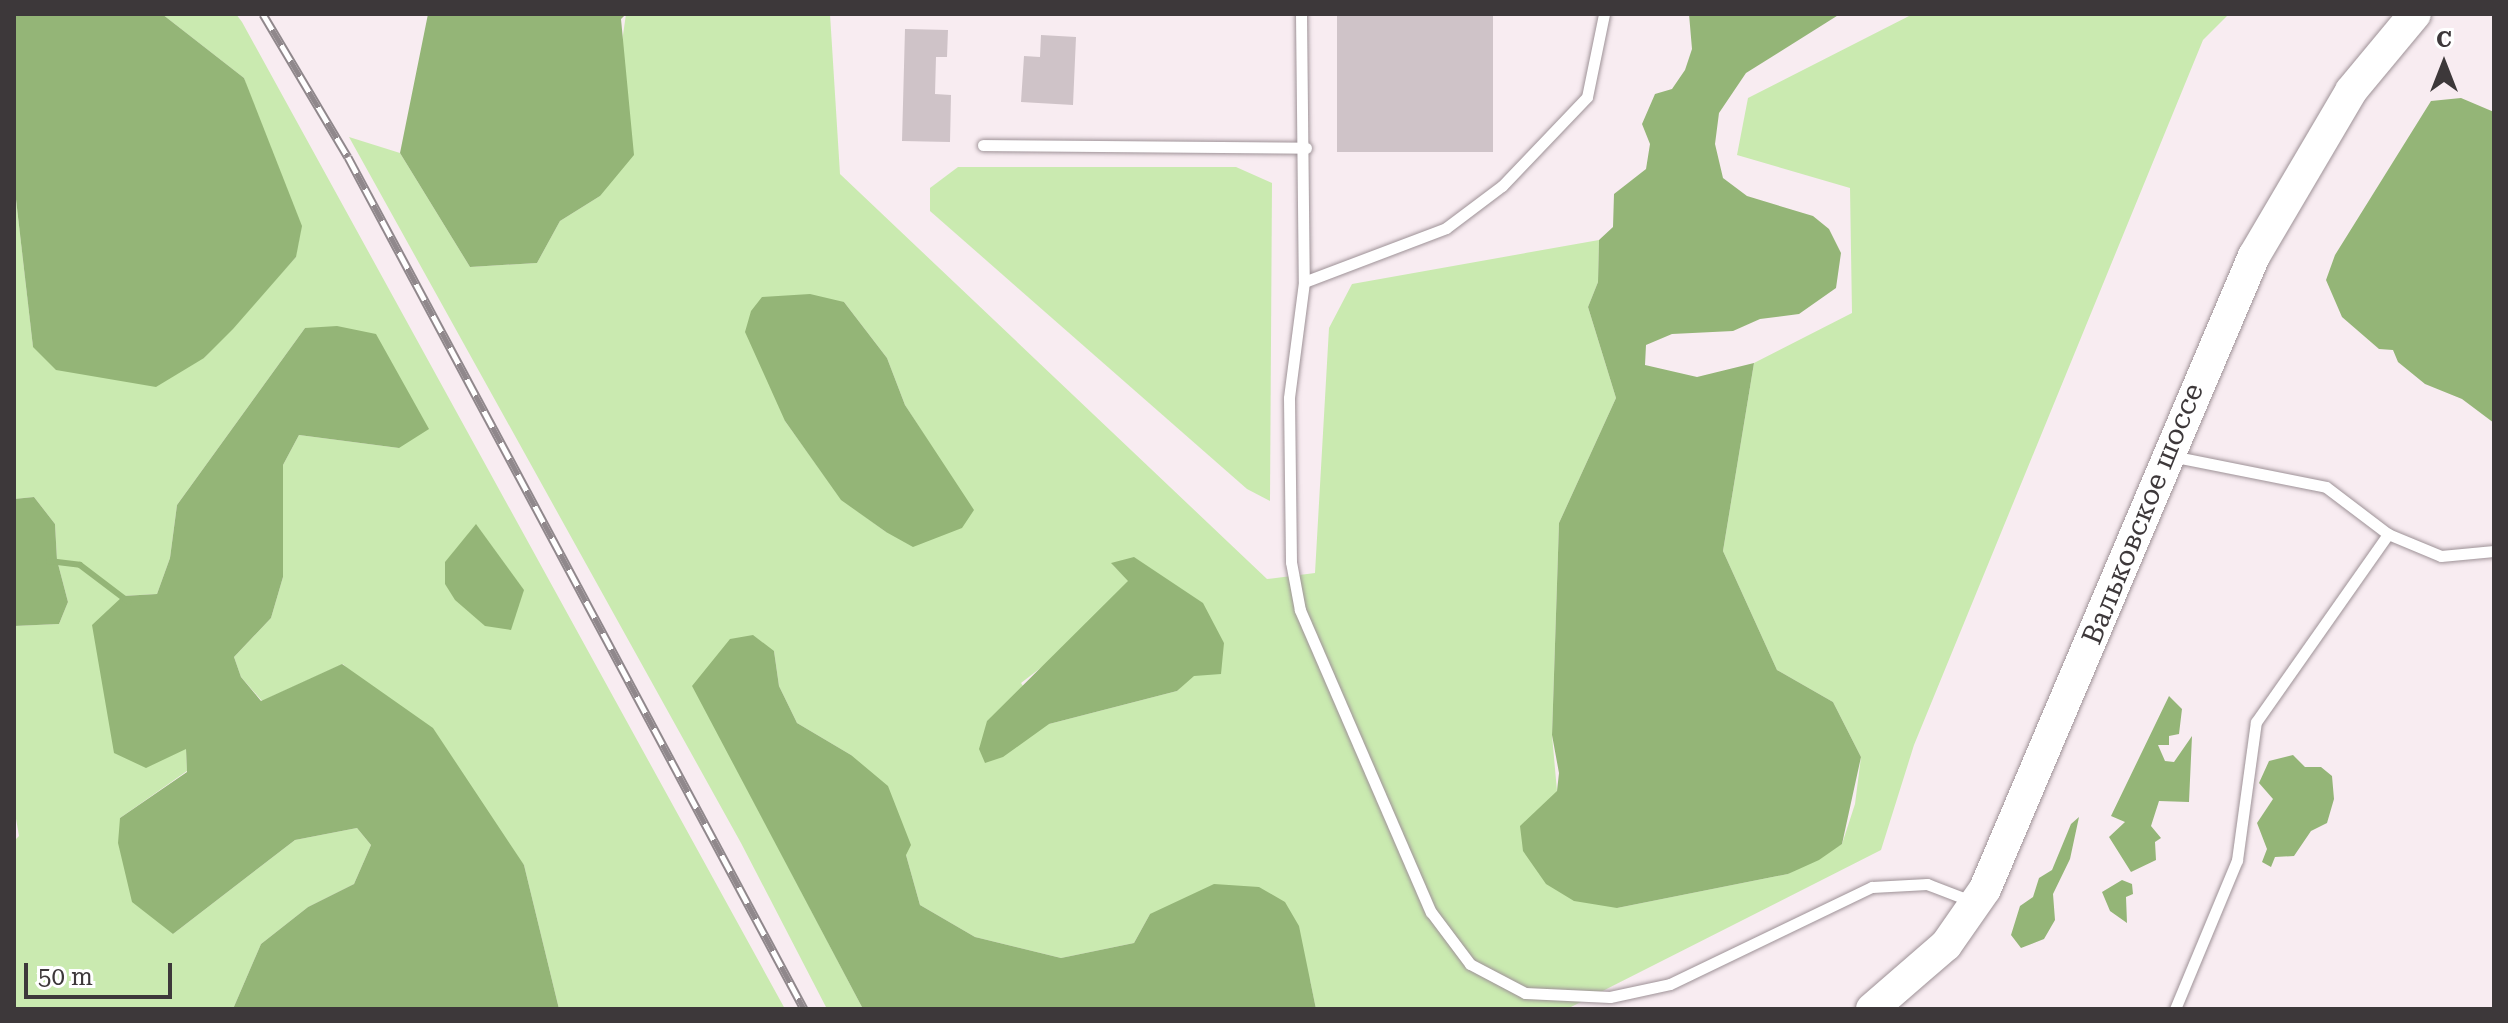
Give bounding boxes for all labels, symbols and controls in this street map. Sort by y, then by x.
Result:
north arrow [2404,24,2484,104]
text: С [2436,27,2452,52]
street label: Вальковское шоссе [2075,379,2211,649]
scale bar [28,947,176,997]
text: 50 m [38,963,93,991]

